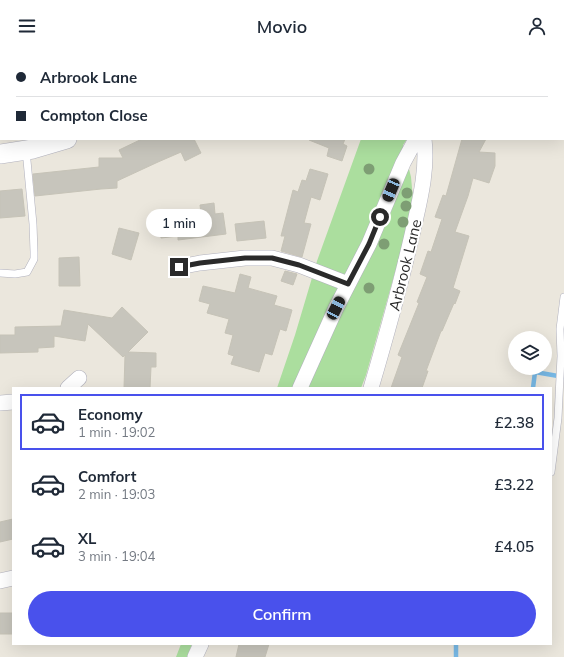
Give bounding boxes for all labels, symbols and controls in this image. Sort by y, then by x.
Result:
icon: menu [16,15,38,37]
text: Movio [257,15,307,38]
icon: person [526,15,548,37]
text: Arbrook Lane [40,68,137,87]
text: Compton Close [40,106,148,125]
car [381,177,401,203]
route start [371,208,389,226]
callout: 1 min [146,209,212,237]
text: 1 min [162,215,196,231]
street label: Arbrook Lane [384,217,426,313]
route end [170,258,188,276]
car [325,295,347,321]
map controls [508,331,552,375]
button: layers [508,331,552,375]
icon: car [30,404,66,440]
text: Economy [78,405,143,424]
text: £2.38 [494,413,534,432]
text: 1 min · 19:02 [78,424,155,440]
icon: car [30,466,66,502]
text: Comfort [78,467,136,486]
text: £3.22 [494,475,534,494]
text: 2 min · 19:03 [78,486,155,502]
icon: car [30,528,66,564]
text: XL [78,529,96,548]
text: £4.05 [494,537,534,556]
text: 3 min · 19:04 [78,548,155,564]
button: Confirm [28,591,536,637]

